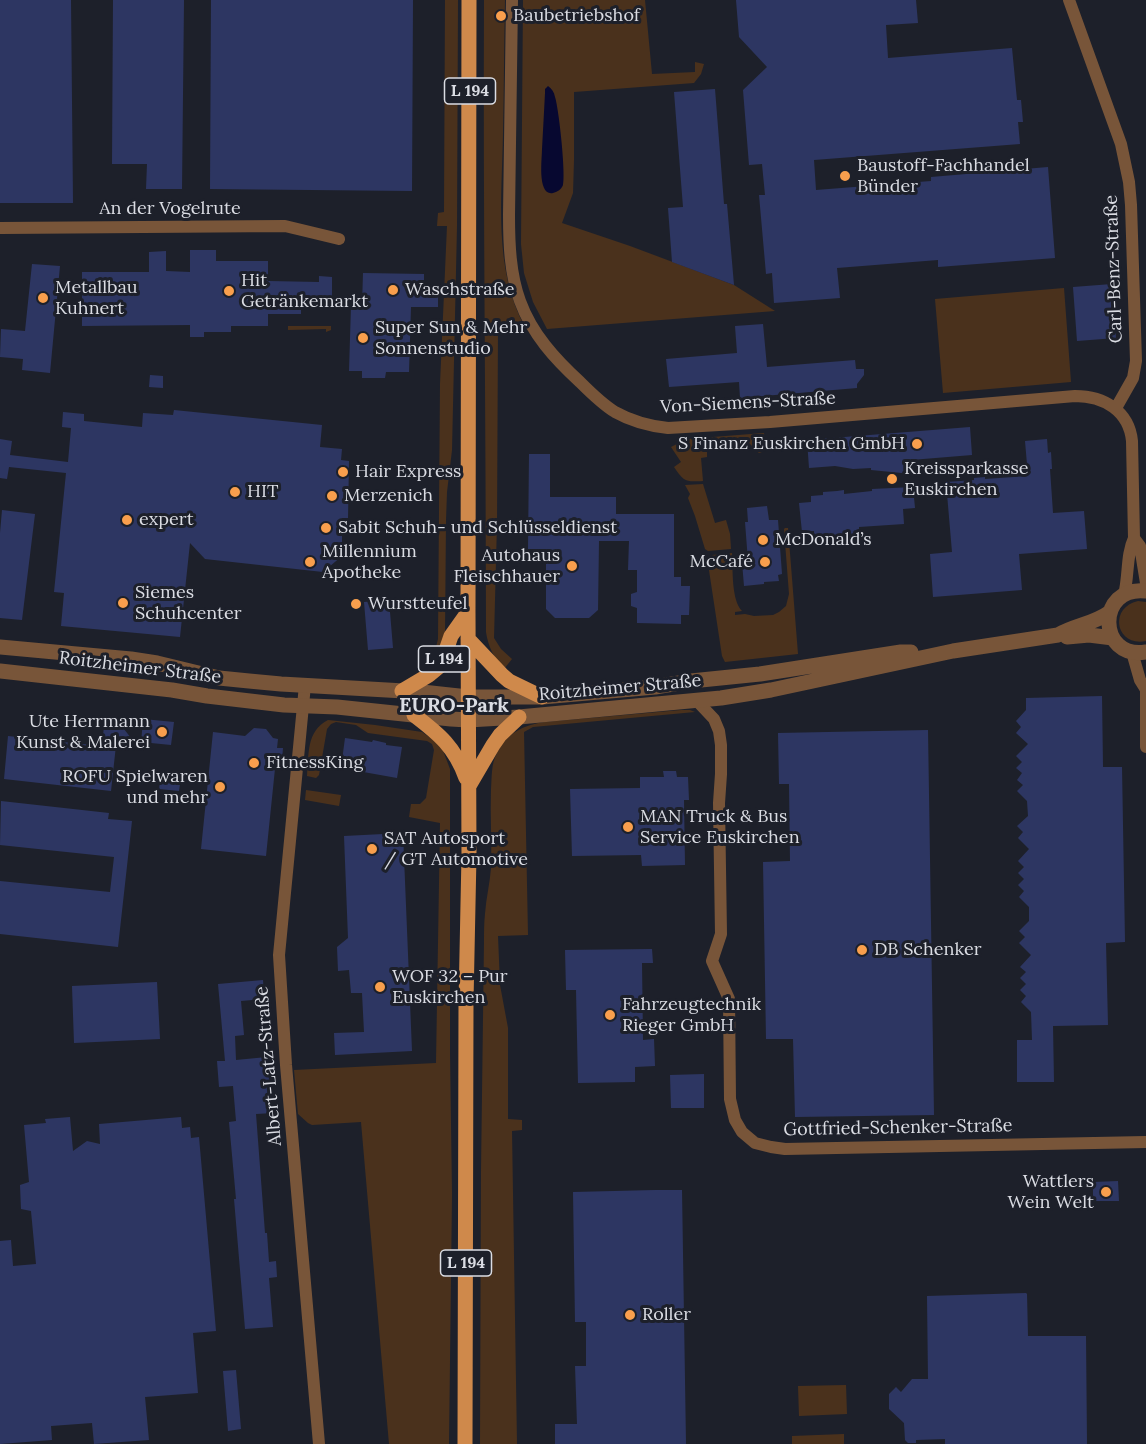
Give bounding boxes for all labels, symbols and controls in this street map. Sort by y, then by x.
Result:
place label: Baubetriebshof [513,5,640,27]
marker: Baubetriebshof [494,9,508,23]
road number: L 194 [444,78,496,104]
place label: Baustoff-Fachhandel Bünder [857,155,1030,198]
marker: Baustoff-Fachhandel Bünder [838,169,852,183]
street label: Carl-Benz-Straße [1101,194,1127,344]
street label: An der Vogelrute [99,198,241,220]
place label: Hit Getränkemarkt [241,270,368,312]
place label: Metallbau Kuhnert [55,277,137,320]
place label: Waschstraße [405,279,514,301]
marker: Waschstraße [386,283,400,297]
marker: Hit Getränkemarkt [222,284,236,298]
marker: Metallbau Kuhnert [36,291,50,305]
place label: Super Sun & Mehr Sonnenstudio [375,317,527,360]
marker: Super Sun & Mehr Sonnenstudio [356,331,370,345]
street label: Von-Siemens-Straße [660,388,836,418]
place label: S Finanz Euskirchen GmbH [678,433,905,455]
marker: S Finanz Euskirchen GmbH [910,437,924,451]
place label: Kreissparkasse Euskirchen [904,458,1029,500]
place label: Hair Express [355,461,461,483]
marker: Hair Express [336,465,350,479]
marker: Kreissparkasse Euskirchen [885,472,899,486]
place label: HIT [247,481,279,503]
marker: HIT [228,485,242,499]
place label: Merzenich [344,485,433,507]
marker: Merzenich [325,489,339,503]
place label: expert [139,509,194,531]
marker: expert [120,513,134,527]
place label: Sabit Schuh- und Schlüsseldienst [338,517,617,539]
marker: Sabit Schuh- und Schlüsseldienst [319,521,333,535]
place label: McDonald’s [775,529,872,551]
marker: McDonald’s [756,533,770,547]
place label: Millennium Apotheke [322,541,417,584]
place label: Autohaus Fleischhauer [453,545,560,588]
place label: McCafé [690,551,753,573]
marker: Millennium Apotheke [303,555,317,569]
marker: McCafé [758,555,772,569]
marker: Autohaus Fleischhauer [565,559,579,573]
place label: Siemes Schuhcenter [135,582,242,624]
place label: Wurstteufel [368,593,467,615]
marker: Siemes Schuhcenter [116,596,130,610]
marker: Wurstteufel [349,597,363,611]
road number: L 194 [418,646,470,672]
street label: Roitzheimer Straße [58,647,222,689]
street label: Roitzheimer Straße [538,670,702,706]
district label: EURO-Park [399,694,509,718]
place label: Ute Herrmann Kunst & Malerei [16,711,150,754]
marker: Ute Herrmann Kunst & Malerei [155,725,169,739]
place label: FitnessKing [266,752,363,774]
marker: FitnessKing [247,756,261,770]
place label: ROFU Spielwaren und mehr [62,766,208,808]
marker: ROFU Spielwaren und mehr [213,780,227,794]
place label: MAN Truck & Bus Service Euskirchen [640,806,800,848]
marker: MAN Truck & Bus Service Euskirchen [621,820,635,834]
place label: SAT Autosport / GT Automotive [384,828,528,870]
marker: SAT Autosport / GT Automotive [365,842,379,856]
place label: DB Schenker [874,939,981,961]
marker: DB Schenker [855,943,869,957]
place label: WOF 32 – Pur Euskirchen [392,966,508,1008]
marker: WOF 32 – Pur Euskirchen [373,980,387,994]
street label: Albert-Latz-Straße [251,985,287,1147]
place label: Fahrzeugtechnik Rieger GmbH [622,994,761,1036]
marker: Fahrzeugtechnik Rieger GmbH [603,1008,617,1022]
street label: Gottfried-Schenker-Straße [783,1115,1013,1141]
place label: Wattlers Wein Welt [1007,1171,1094,1214]
marker: Wattlers Wein Welt [1099,1185,1113,1199]
road number: L 194 [440,1250,492,1276]
place label: Roller [642,1304,691,1326]
marker: Roller [623,1308,637,1322]

